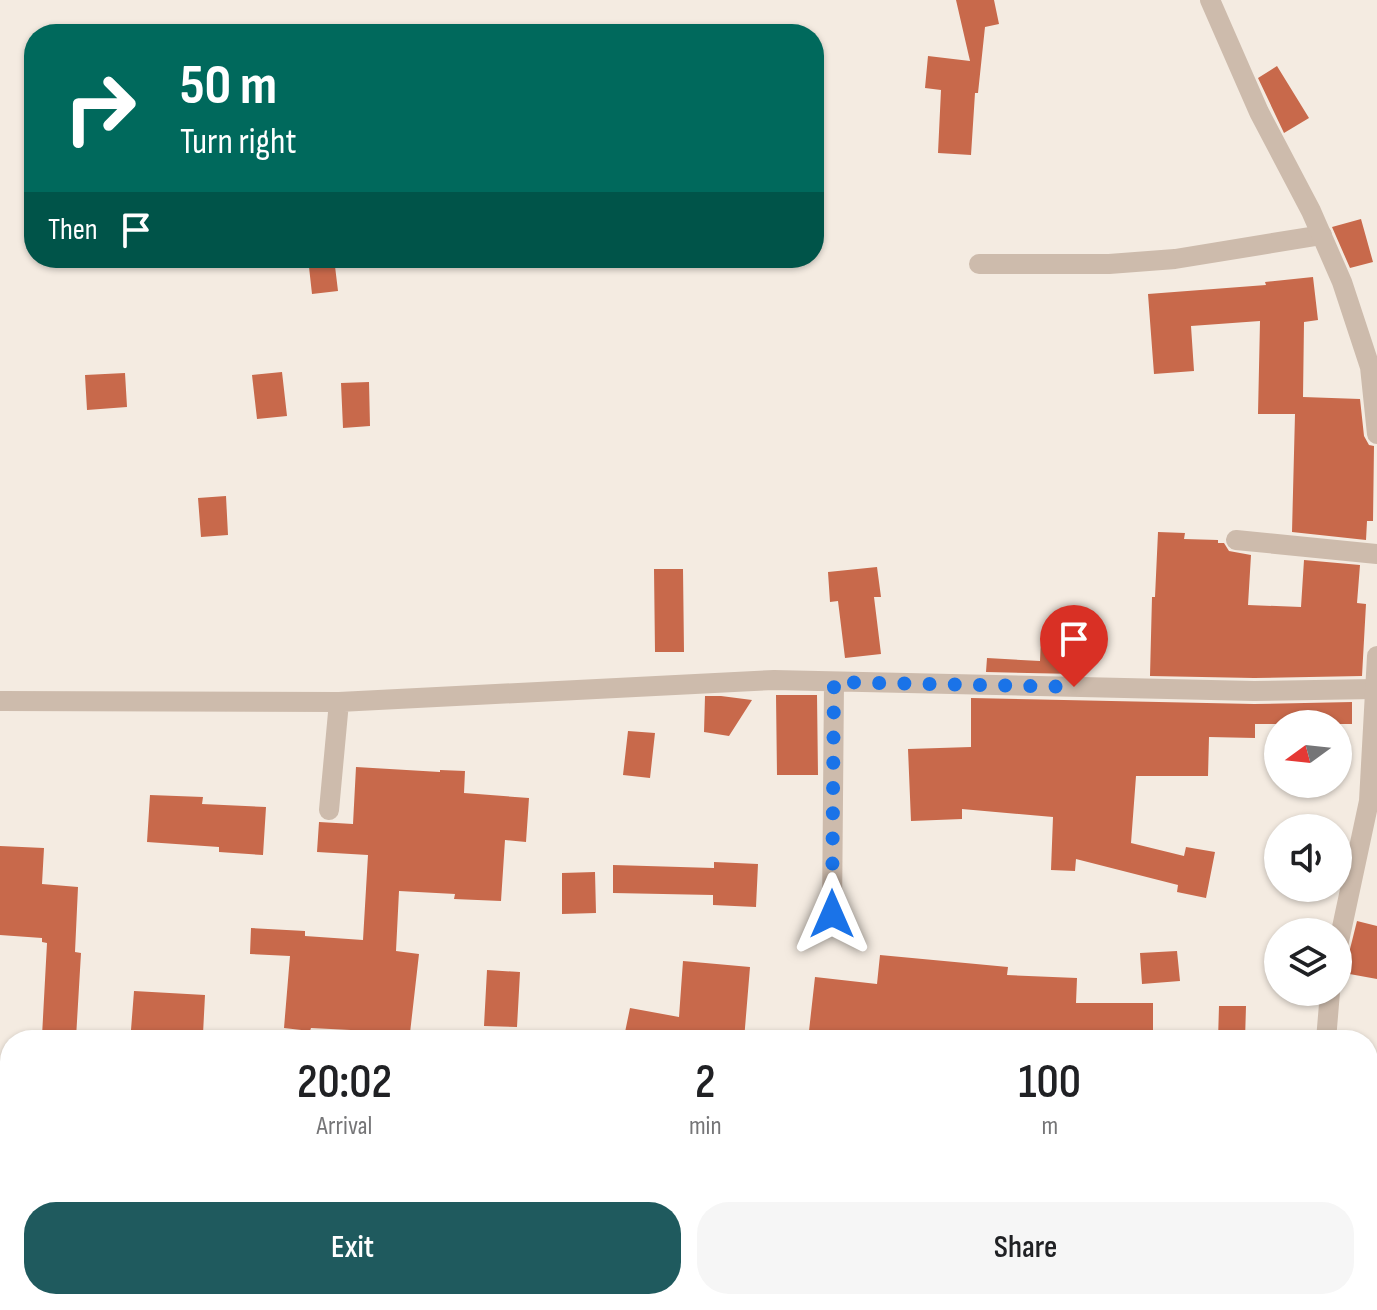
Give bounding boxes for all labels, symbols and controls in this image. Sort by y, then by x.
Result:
text: 50 m [180,53,277,120]
icon: right [48,56,152,160]
text: Turn right [180,121,297,164]
icon: arrive [114,208,158,252]
text: Then [48,212,98,248]
pin [1040,605,1108,687]
icon: arrive [1052,617,1096,661]
north arrow [1264,710,1352,798]
map controls [1264,710,1352,1006]
button: sound [1264,814,1352,902]
position arrow [790,872,874,956]
button: layers [1264,918,1352,1006]
text: 20:02 [297,1054,392,1111]
text: 2 [695,1054,715,1111]
text: 100 [1019,1054,1081,1111]
text: Arrival [317,1111,372,1142]
text: min [689,1111,722,1142]
text: m [1041,1111,1058,1142]
button: Exit [24,1202,681,1294]
button: Share [697,1202,1354,1294]

